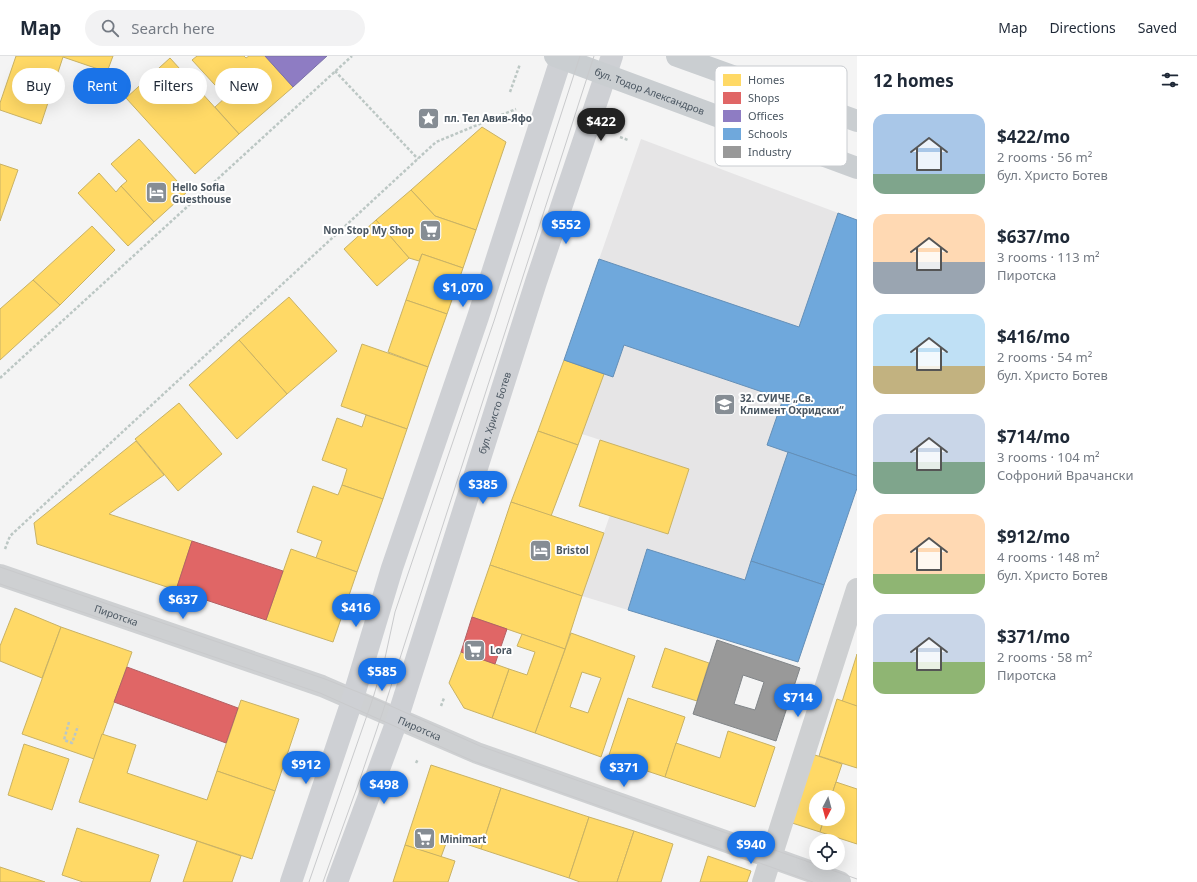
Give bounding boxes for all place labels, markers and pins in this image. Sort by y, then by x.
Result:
place icon: пл. Тел Авив-Яфо [415,105,441,131]
pin: $422 [577,108,625,142]
place label: пл. Тел Авив-Яфо [444,111,532,125]
hotel icon: Hello Sofia Guesthouse [143,180,169,206]
place label: Hello Sofia Guesthouse [172,180,231,206]
pin: $552 [542,211,590,245]
supermarket icon: Non Stop My Shop [417,217,443,243]
place label: Non Stop My Shop [323,223,414,237]
pin: $1,070 [430,274,496,308]
school or university icon: 32. СУИЧЕ „Св. Климент Охридски“ [712,391,738,417]
place label: 32. СУИЧЕ „Св. Климент Охридски“ [740,391,844,417]
pin: $385 [459,471,507,505]
hotel icon: Bristol [528,537,554,563]
place label: Bristol [556,543,589,557]
pin: $637 [159,586,207,620]
pin: $416 [332,594,380,628]
supermarket icon: Lora [461,637,487,663]
place label: Lora [490,643,512,657]
pin: $585 [358,658,406,692]
pin: $714 [774,684,822,718]
pin: $912 [282,751,330,785]
pin: $371 [600,754,648,788]
pin: $498 [360,771,408,805]
supermarket icon: Minimart [411,826,437,852]
pin: $940 [727,831,775,865]
place label: Minimart [440,832,487,846]

